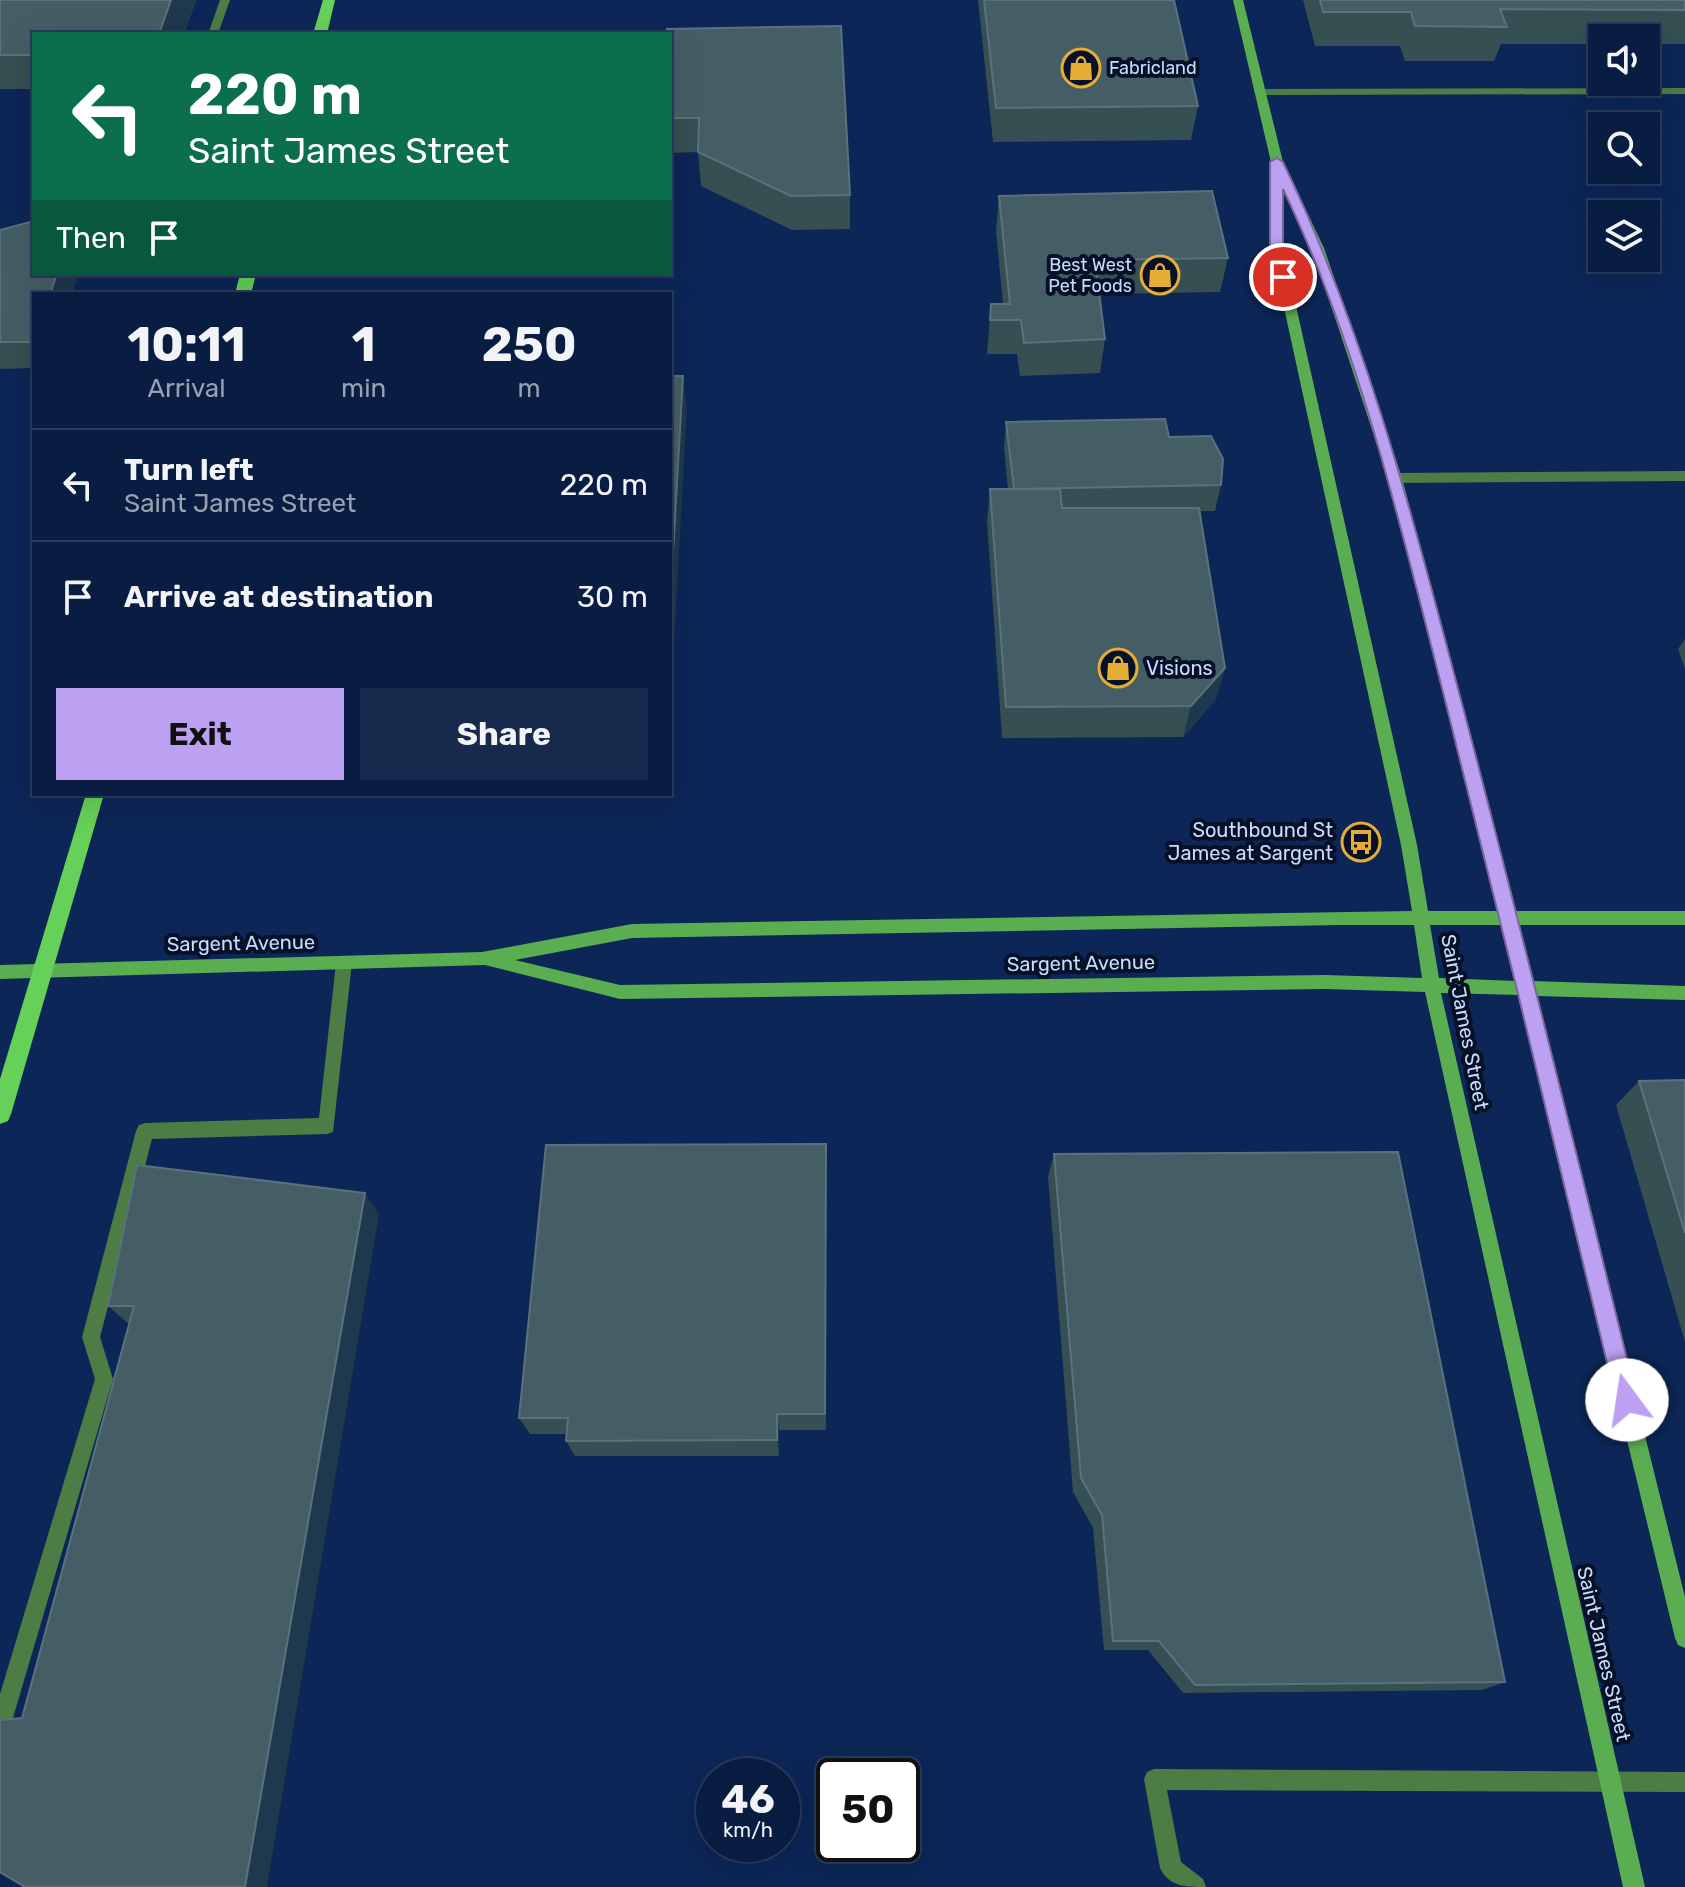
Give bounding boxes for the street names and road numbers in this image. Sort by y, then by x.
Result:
street label: Sargent Avenue [167,930,315,956]
street label: Saint James Street [1436,932,1494,1112]
street label: Sargent Avenue [1007,950,1155,976]
street label: Saint James Street [1572,1564,1636,1744]

